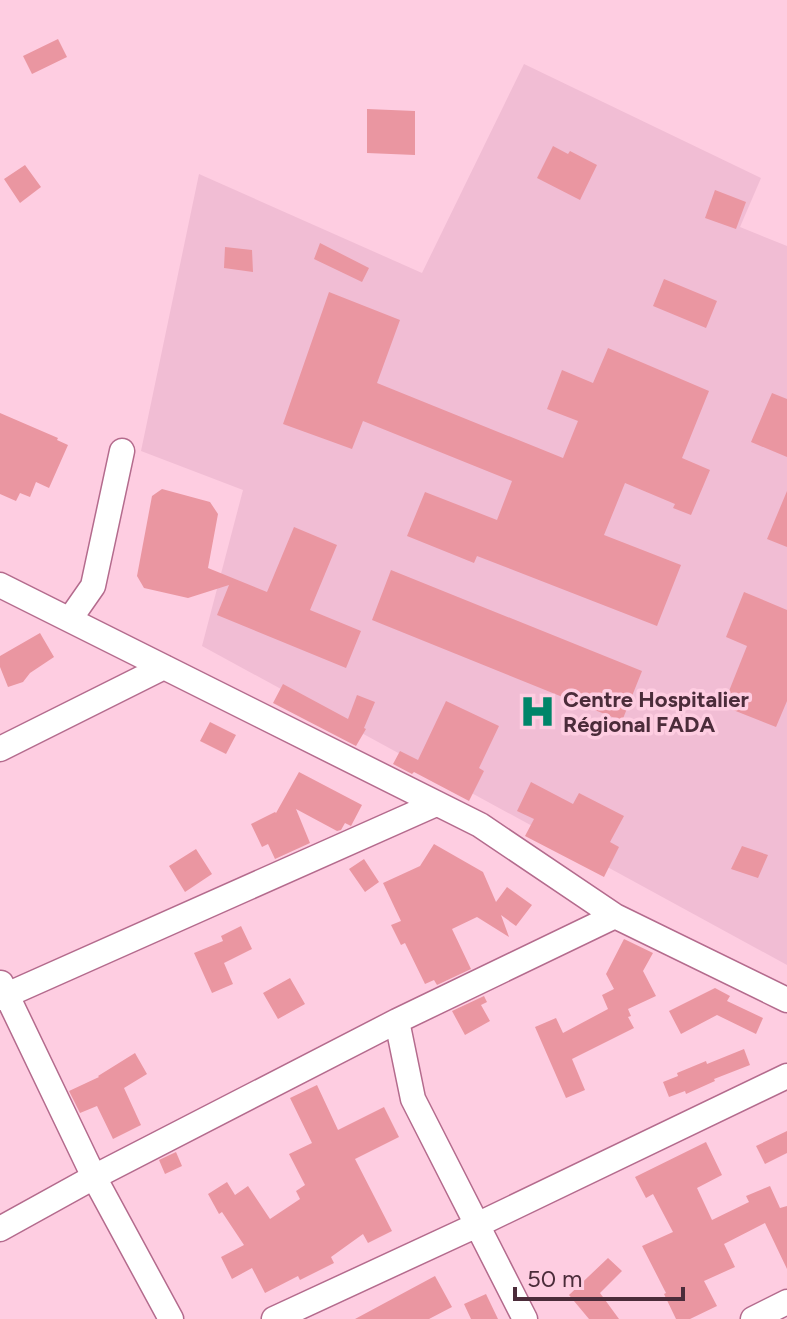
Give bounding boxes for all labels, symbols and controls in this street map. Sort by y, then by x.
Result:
place label: Centre Hospitalier Régional FADA [563,686,749,738]
hospital icon: Centre Hospitalier Régional FADA [518,693,556,731]
scale bar [515,1251,683,1301]
text: 50 m [527,1264,583,1293]

